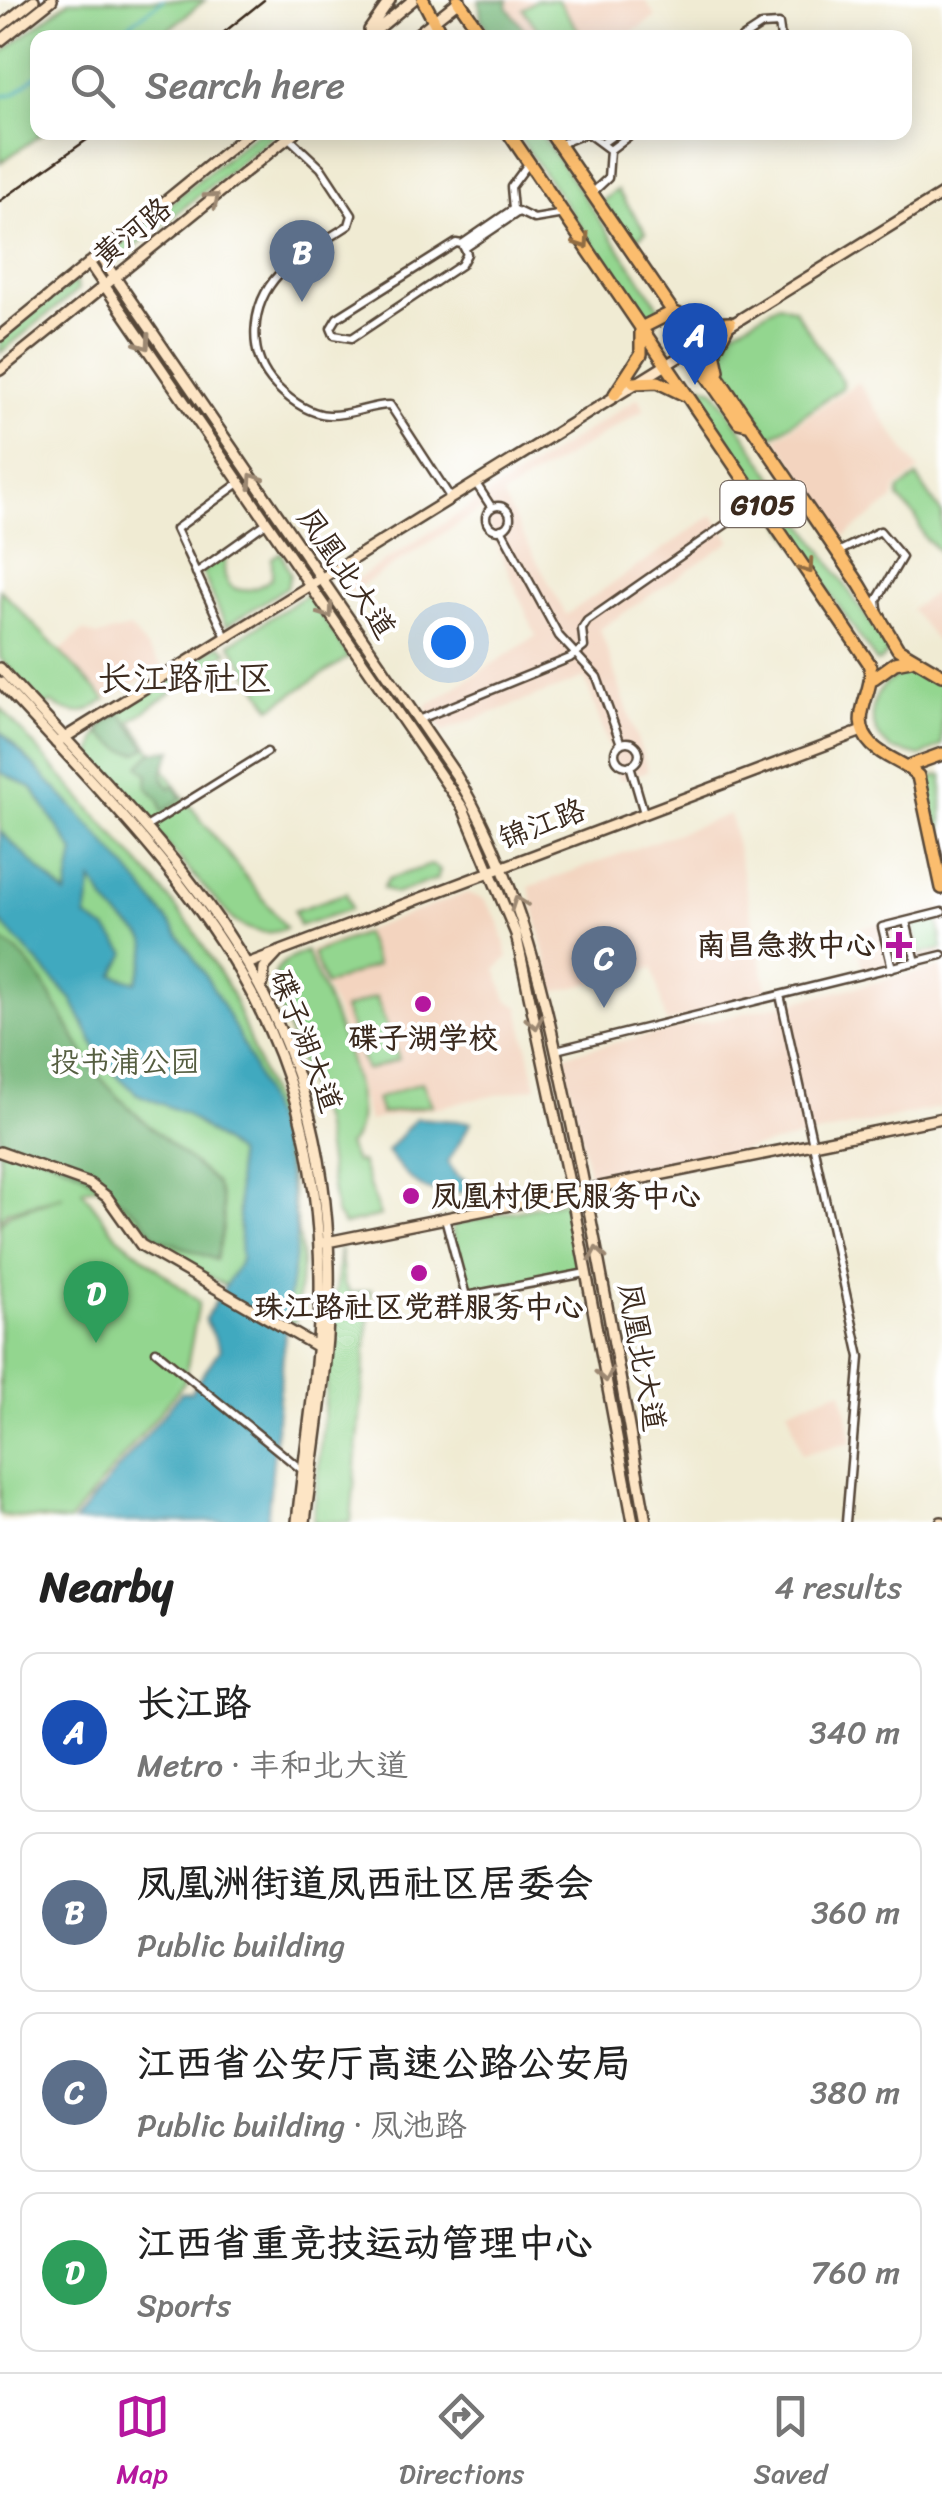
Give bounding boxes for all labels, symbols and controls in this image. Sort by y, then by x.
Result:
search box [30,30,912,140]
text: Search here [145,52,345,119]
icon: search [65,58,120,113]
street label: 黄河路 [80,183,184,281]
one-way arrow [201,193,219,211]
pin: B [270,220,334,302]
one-way arrow [571,230,589,249]
pin: A [662,302,728,385]
one-way arrow [132,332,150,351]
one-way arrow [248,473,266,492]
road number: G105 [720,481,806,527]
street label: 凤凰北大道 [283,496,411,650]
one-way arrow [795,556,813,575]
one-way arrow [315,601,333,619]
your location [423,617,474,668]
district label: 长江路社区 [97,647,273,709]
street label: 锦江路 [490,783,594,865]
one-way arrow [509,896,530,913]
place label: 南昌急救中心 [696,918,876,972]
pin: C [572,926,636,1008]
marker: 南昌急救中心 [886,932,912,958]
street label: 碟子湖大道 [254,961,358,1121]
marker: 碟子湖学校 [412,993,434,1015]
place label: 碟子湖学校 [348,1011,498,1065]
one-way arrow [523,1013,544,1030]
park label: 投书浦公园 [50,1035,200,1089]
place label: 凤凰村便民服务中心 [431,1169,701,1223]
marker: 凤凰村便民服务中心 [400,1185,422,1207]
one-way arrow [587,1246,608,1262]
pin: D [64,1260,128,1343]
marker: 珠江路社区党群服务中心 [408,1262,430,1284]
street label: 凤凰北大道 [602,1278,682,1436]
place label: 珠江路社区党群服务中心 [254,1280,584,1334]
one-way arrow [594,1366,615,1383]
text: Nearby [40,1550,173,1624]
text: 4 results [774,1559,902,1616]
text: 长江路 [137,1670,251,1737]
text: A [64,1704,85,1761]
text: 340 m [809,1704,900,1761]
text: Metro · 丰和北大道 [137,1737,408,1794]
text: 凤凰洲街道凤西社区居委会 [137,1850,593,1917]
text: B [64,1884,85,1941]
text: 360 m [811,1884,900,1941]
text: Public building [137,1917,345,1974]
text: 江西省公安厅高速公路公安局 [137,2030,631,2097]
text: C [65,2064,84,2121]
text: 380 m [810,2064,900,2121]
text: Public building · 凤池路 [137,2097,466,2154]
text: 江西省重竞技运动管理中心 [137,2210,593,2277]
text: D [65,2244,84,2301]
text: 760 m [810,2244,900,2301]
text: Sports [137,2277,231,2334]
tab: Map [115,2389,170,2498]
tab: Directions [399,2389,524,2498]
tab: Saved [754,2389,827,2498]

